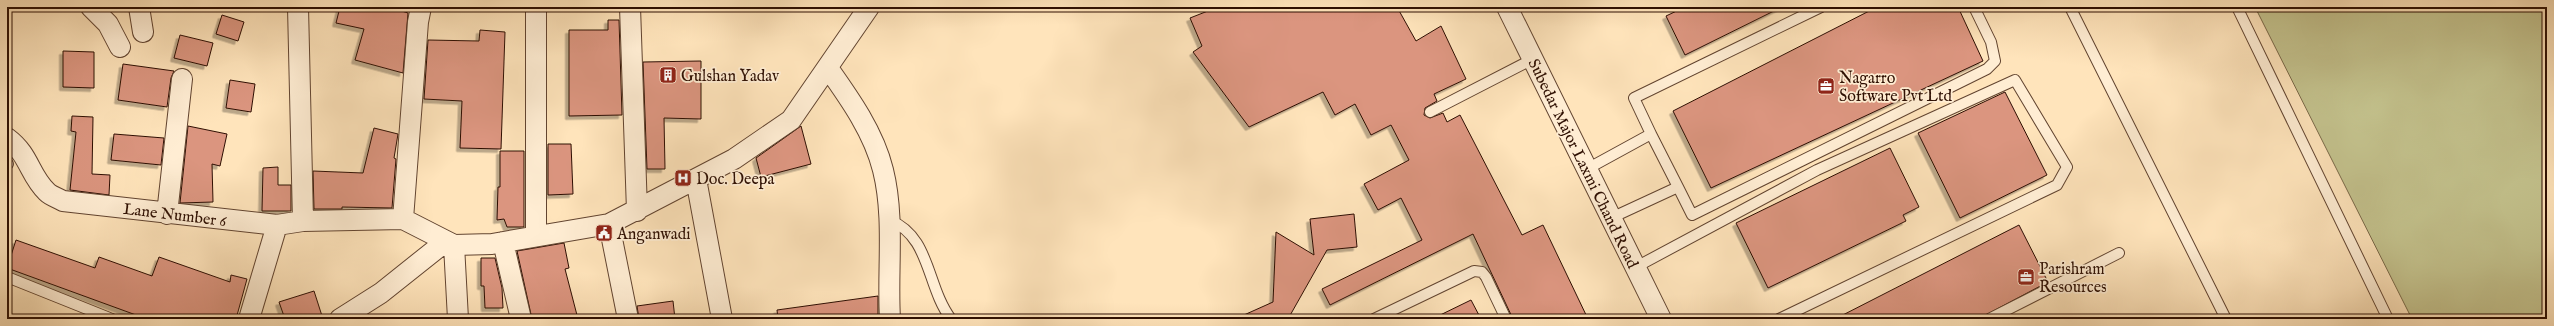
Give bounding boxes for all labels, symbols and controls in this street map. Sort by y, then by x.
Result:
street label: Subedar Major Laxmi Chand Road [1523,56,1642,272]
building icon: Gulshan Yadav [658,65,678,85]
place label: Gulshan Yadav [681,67,780,87]
place label: Nagarro Software Pvt Ltd [1839,69,1952,107]
office icon: Nagarro Software Pvt Ltd [1816,76,1836,96]
hospital icon: Doc. Deepa [673,168,693,188]
place label: Doc. Deepa [696,170,774,190]
street label: Lane Number 6 [122,200,228,232]
public building icon: Anganwadi [594,223,614,243]
place label: Anganwadi [616,225,691,245]
place label: Parishram Resources [2039,260,2107,298]
office icon: Parishram Resources [2016,267,2036,287]

